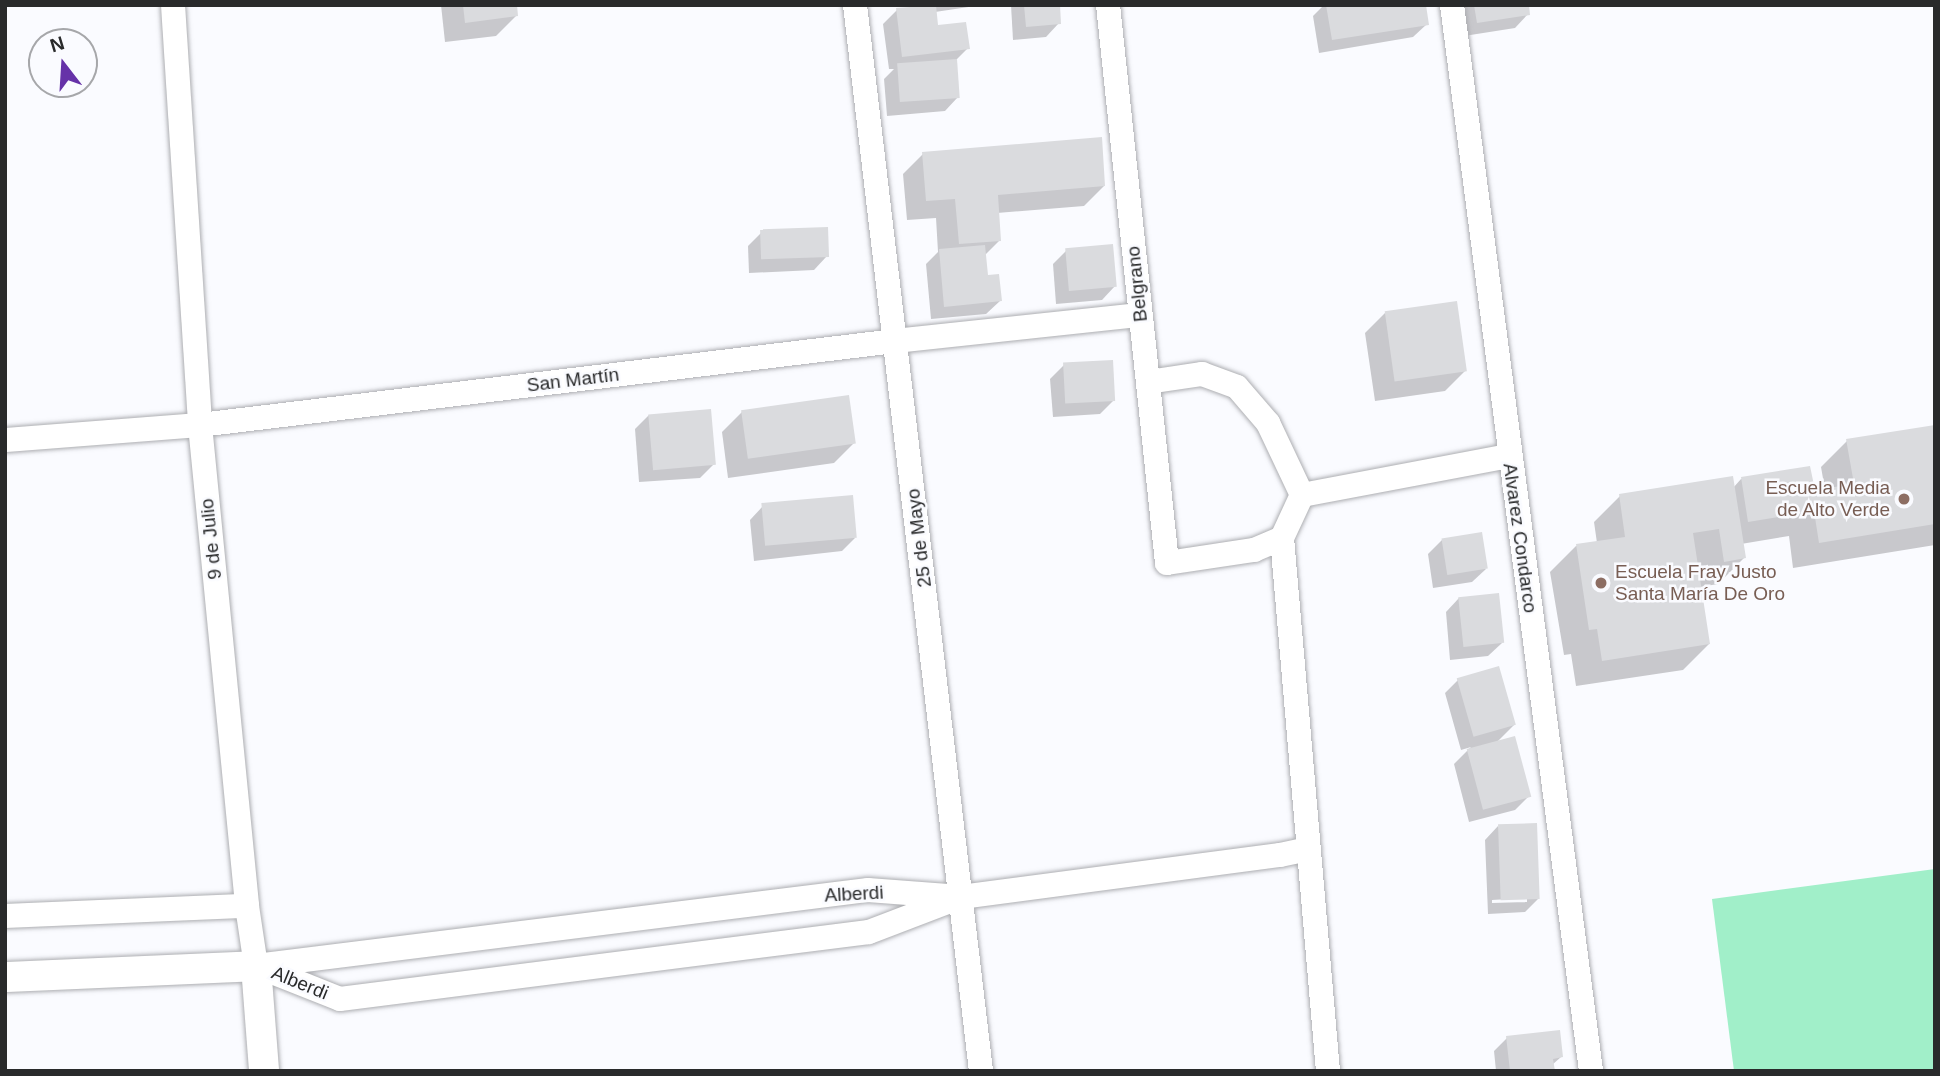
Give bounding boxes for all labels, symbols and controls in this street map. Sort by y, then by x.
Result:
north arrow [28,28,98,98]
text: N [48,32,67,56]
street label: Belgrano [1122,245,1152,323]
street label: San Martín [525,363,621,397]
street label: Alvarez Condarco [1498,462,1542,614]
place label: Escuela Media de Alto Verde [1765,477,1890,521]
street label: 25 de Mayo [902,487,936,589]
marker: Escuela Media de Alto Verde [1896,491,1912,507]
street label: 9 de Julio [195,497,227,581]
place label: Escuela Fray Justo Santa María De Oro [1615,561,1785,605]
marker: Escuela Fray Justo Santa María De Oro [1593,575,1609,591]
street label: Alberdi [824,881,884,907]
street label: Alberdi [268,961,332,1005]

